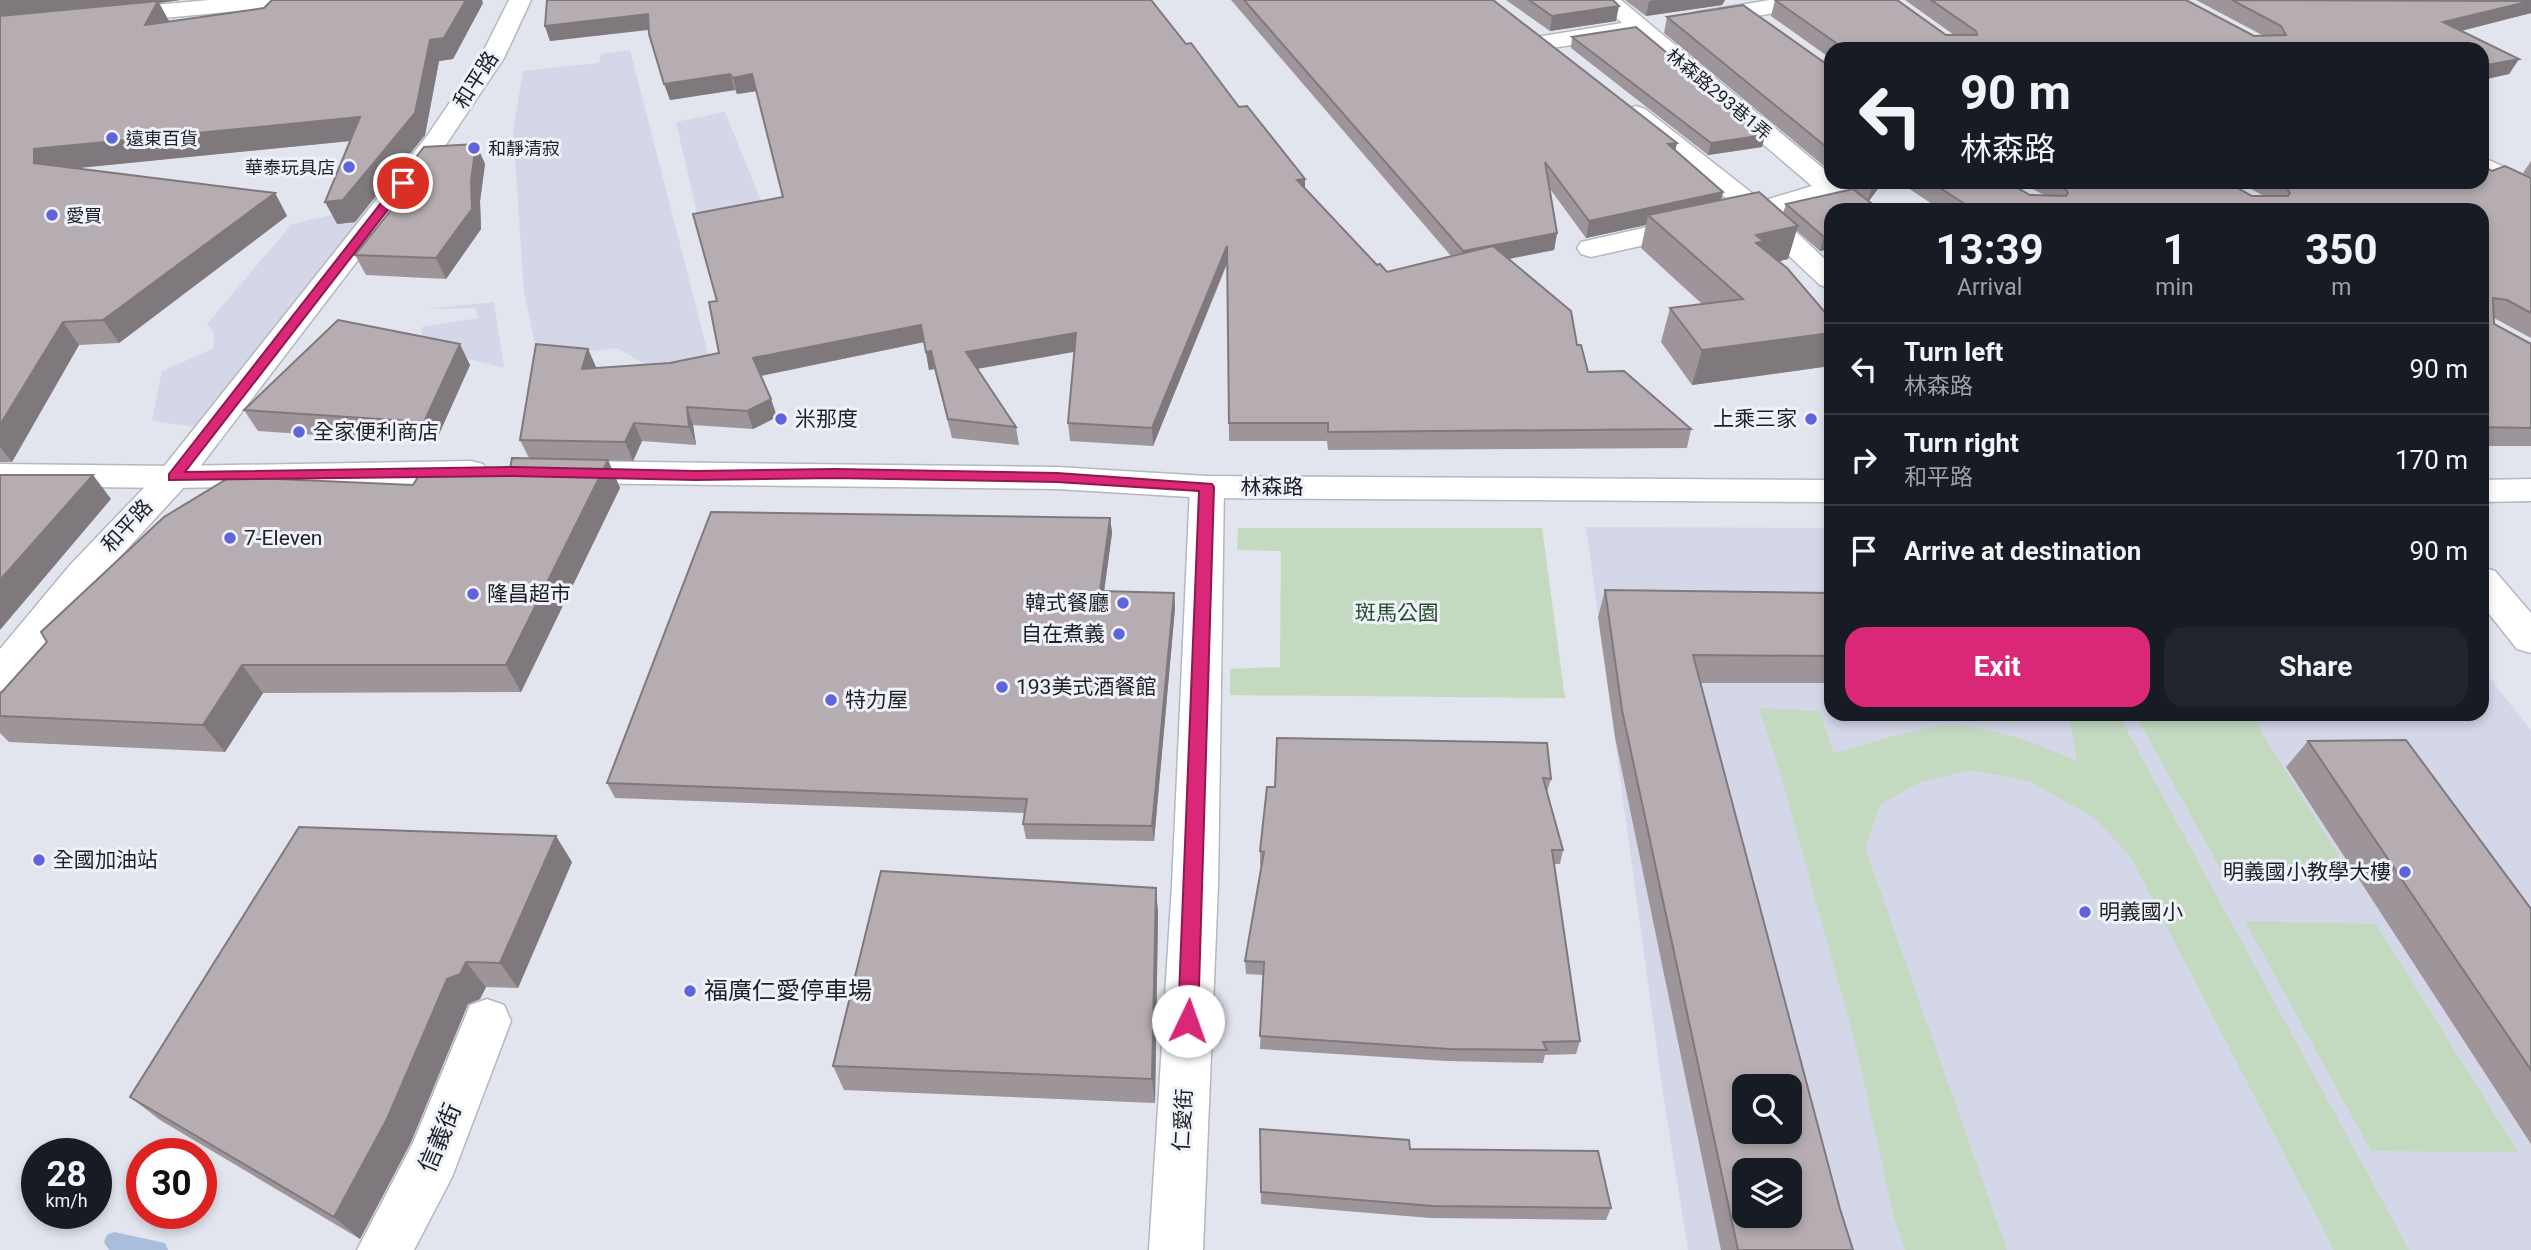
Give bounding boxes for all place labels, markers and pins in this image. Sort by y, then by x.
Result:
place label: 遠東百貨 [126,128,198,149]
marker: 遠東百貨 [104,130,120,146]
place label: 和靜清寂 [488,138,560,159]
marker: 和靜清寂 [466,140,482,156]
pin [373,153,433,213]
place label: 華泰玩具店 [245,157,335,178]
marker: 華泰玩具店 [341,159,357,175]
place label: 愛買 [66,205,102,226]
marker: 愛買 [44,207,60,223]
place label: 米那度 [795,407,858,431]
place label: 上乘三家 [1713,407,1797,431]
marker: 米那度 [773,411,789,427]
marker: 上乘三家 [1803,411,1819,427]
place label: 全家便利商店 [313,420,439,444]
marker: 全家便利商店 [291,424,307,440]
place label: 7-Eleven [244,526,322,550]
marker: 7-Eleven [222,530,238,546]
place label: 隆昌超市 [487,582,571,606]
marker: 隆昌超市 [465,586,481,602]
place label: 韓式餐廳 [1025,591,1109,615]
marker: 韓式餐廳 [1115,595,1131,611]
place label: 自在煮義 [1021,622,1105,646]
marker: 自在煮義 [1111,626,1127,642]
place label: 193美式酒餐館 [1016,675,1156,699]
marker: 193美式酒餐館 [994,679,1010,695]
place label: 特力屋 [845,688,908,712]
marker: 特力屋 [823,692,839,708]
place label: 全國加油站 [53,848,158,872]
marker: 全國加油站 [31,852,47,868]
place label: 明義國小教學大樓 [2223,860,2391,884]
marker: 明義國小教學大樓 [2397,864,2413,880]
place label: 明義國小 [2099,900,2183,924]
marker: 明義國小 [2077,904,2093,920]
place label: 福廣仁愛停車場 [704,977,872,1005]
marker: 福廣仁愛停車場 [682,983,698,999]

